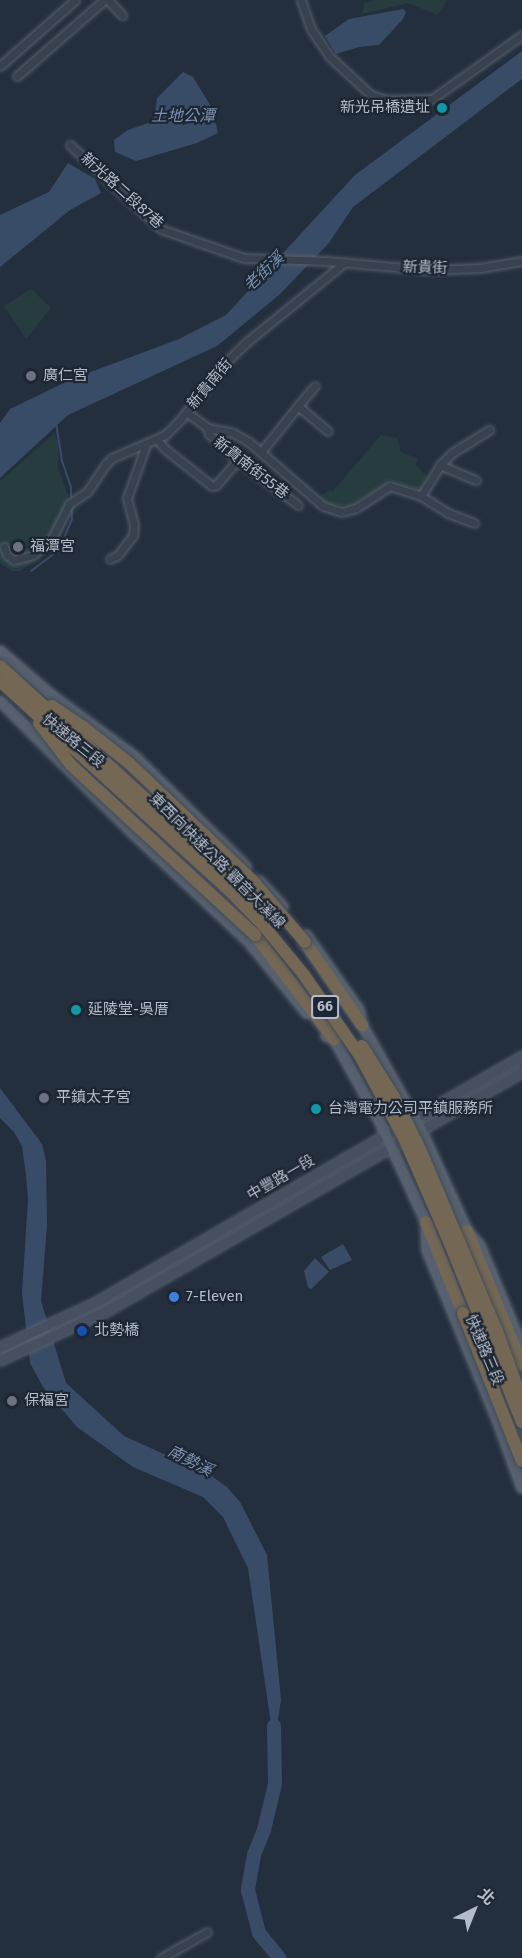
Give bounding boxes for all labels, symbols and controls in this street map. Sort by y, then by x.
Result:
place label: 新光吊橋遺址 [340,99,430,117]
marker: 新光吊橋遺址 [435,101,449,115]
water label: 土地公潭 [151,106,215,126]
street label: 新光路二段87巷 [77,149,167,233]
water label: 老街溪 [240,249,288,295]
street label: 新貴街 [402,258,448,278]
street label: 新貴南街 [184,355,236,413]
place label: 廣仁宮 [43,367,88,385]
marker: 廣仁宮 [24,369,38,383]
street label: 新貴南街55巷 [210,433,292,503]
place label: 福潭宮 [30,538,75,556]
marker: 福潭宮 [11,540,25,554]
street label: 快速路三段 [38,710,108,772]
street label: 東西向快速公路 觀音大溪線 [146,790,288,932]
road number: 66 [310,996,340,1018]
place label: 延陵堂-吳厝 [88,1001,169,1019]
marker: 延陵堂-吳厝 [69,1003,83,1017]
place label: 平鎮太子宮 [56,1089,131,1107]
marker: 平鎮太子宮 [37,1091,51,1105]
place label: 台灣電力公司平鎮服務所 [328,1100,493,1118]
marker: 台灣電力公司平鎮服務所 [309,1102,323,1116]
street label: 中豐路一段 [244,1151,318,1205]
place label: 7-Eleven [186,1288,243,1306]
marker: 7-Eleven [167,1290,181,1304]
street label: 快速路三段 [461,1312,507,1388]
place label: 北勢橋 [94,1322,139,1340]
marker: 北勢橋 [75,1324,89,1338]
place label: 保福宮 [24,1392,69,1410]
marker: 保福宮 [5,1394,19,1408]
water label: 南勢溪 [164,1442,216,1480]
north arrow [444,1880,504,1940]
text: 北 [474,1884,499,1909]

